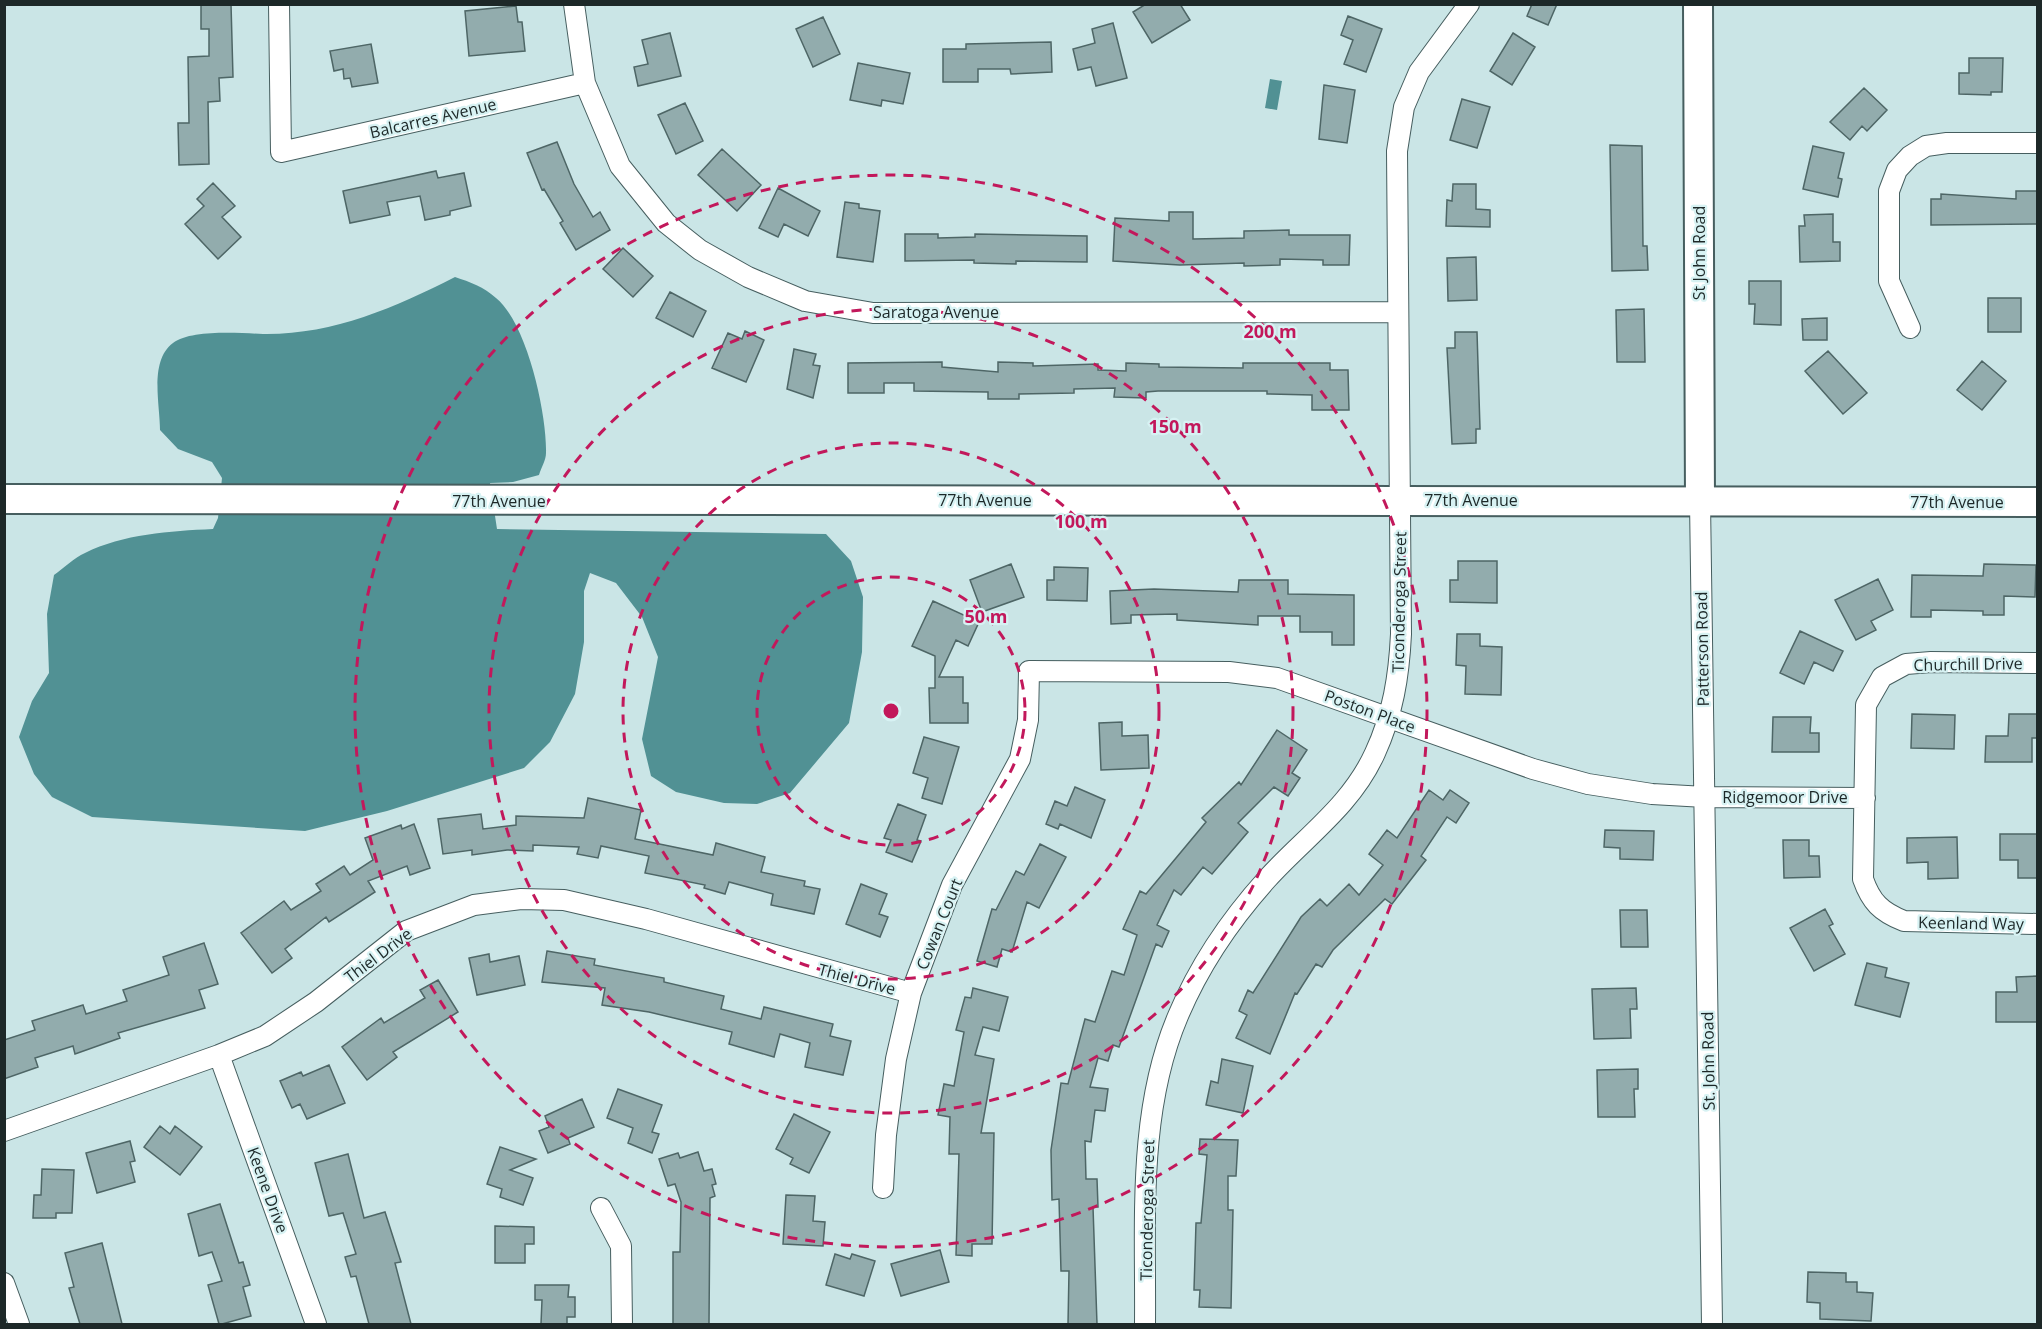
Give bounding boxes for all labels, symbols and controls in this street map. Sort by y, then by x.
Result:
street label: Balcarres Avenue [367,93,499,143]
street label: St John Road [1688,206,1710,300]
street label: Saratoga Avenue [873,301,999,323]
text: 200 m [1243,319,1297,343]
text: 150 m [1148,414,1202,438]
street label: 77th Avenue [938,489,1032,511]
street label: 77th Avenue [1424,489,1518,511]
street label: 77th Avenue [452,490,546,512]
street label: 77th Avenue [1910,491,2004,513]
text: 100 m [1054,509,1108,533]
street label: Ticonderoga Street [1387,531,1411,673]
street label: Patterson Road [1690,591,1714,707]
text: 50 m [965,604,1007,628]
street label: Churchill Drive [1913,652,2023,676]
street label: Poston Place [1321,684,1419,738]
centre of rings [881,701,901,721]
street label: Ridgemoor Drive [1722,786,1848,808]
street label: Cowan Court [911,875,967,973]
street label: Keenland Way [1918,911,2025,935]
street label: Thiel Drive [340,922,416,988]
street label: Thiel Drive [816,958,898,1000]
street label: St. John Road [1696,1011,1720,1111]
street label: Ticonderoga Street [1135,1139,1159,1281]
street label: Keene Drive [242,1144,294,1236]

